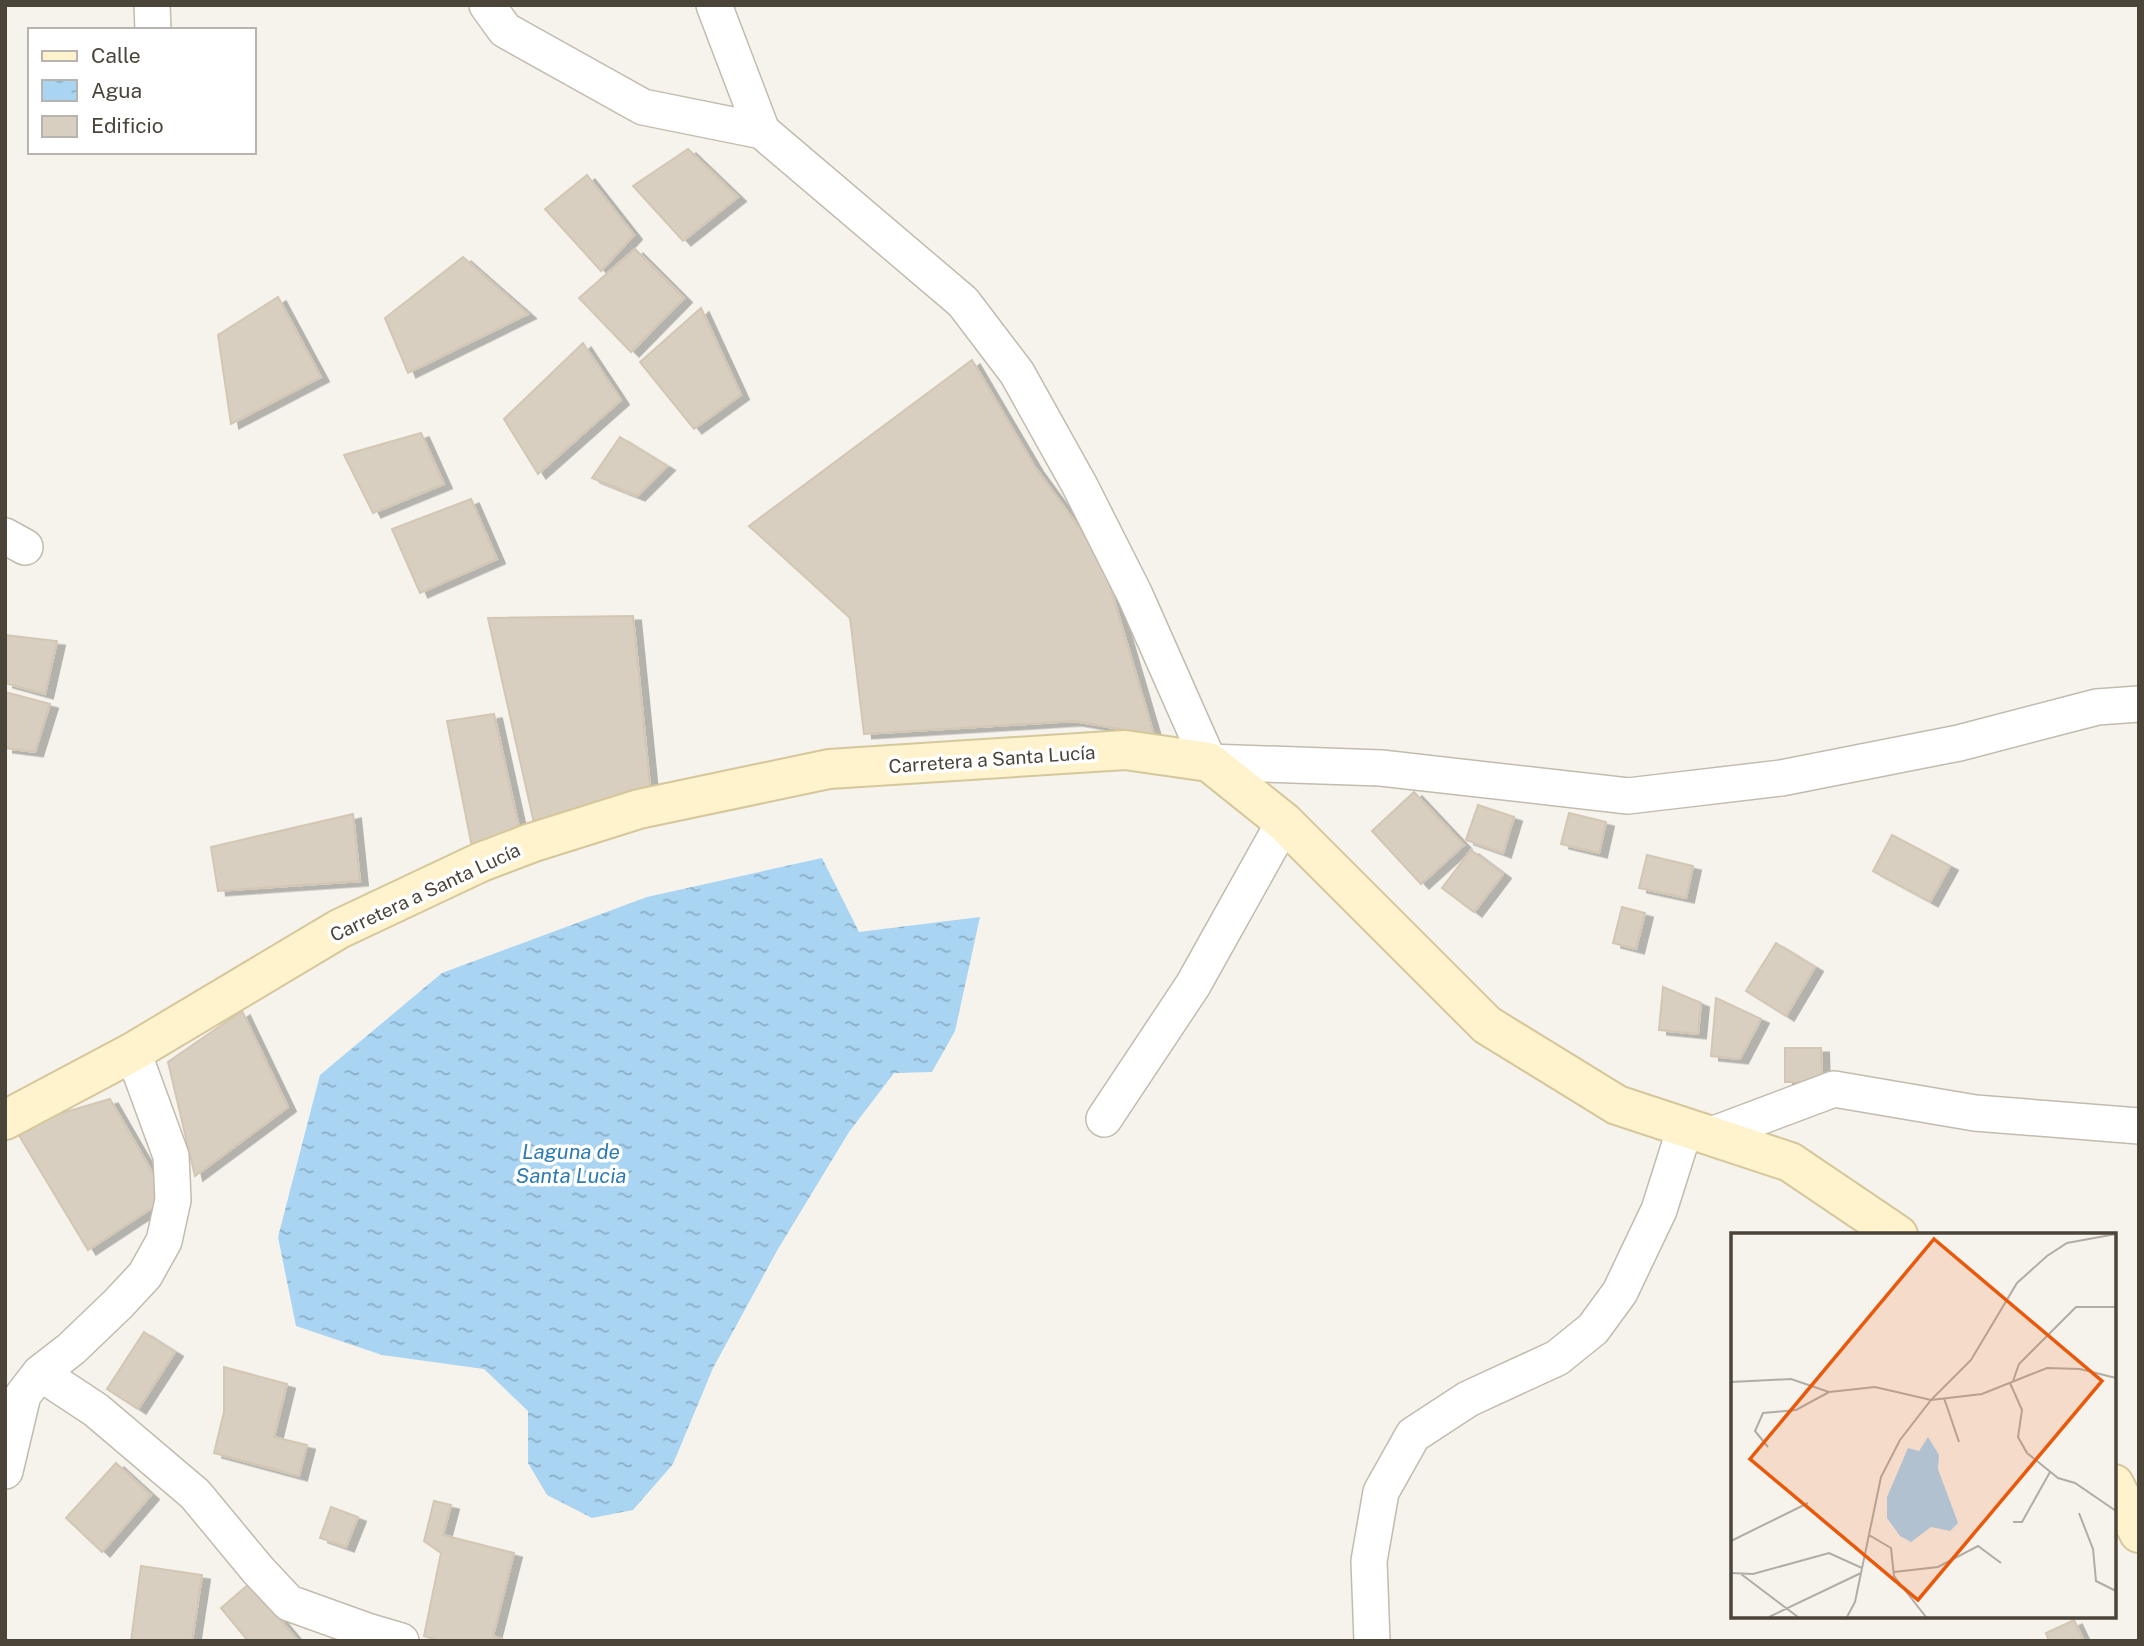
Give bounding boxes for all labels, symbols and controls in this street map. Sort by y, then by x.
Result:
legend [28,28,256,154]
text: Calle [91,43,141,68]
text: Agua [91,78,142,103]
text: Edificio [91,113,164,138]
street label: Carretera a Santa Lucía [888,741,1096,777]
street label: Carretera a Santa Lucía [326,838,524,946]
water label: Laguna de Santa Lucia [515,1139,627,1188]
inset map [1731,1233,2116,1618]

